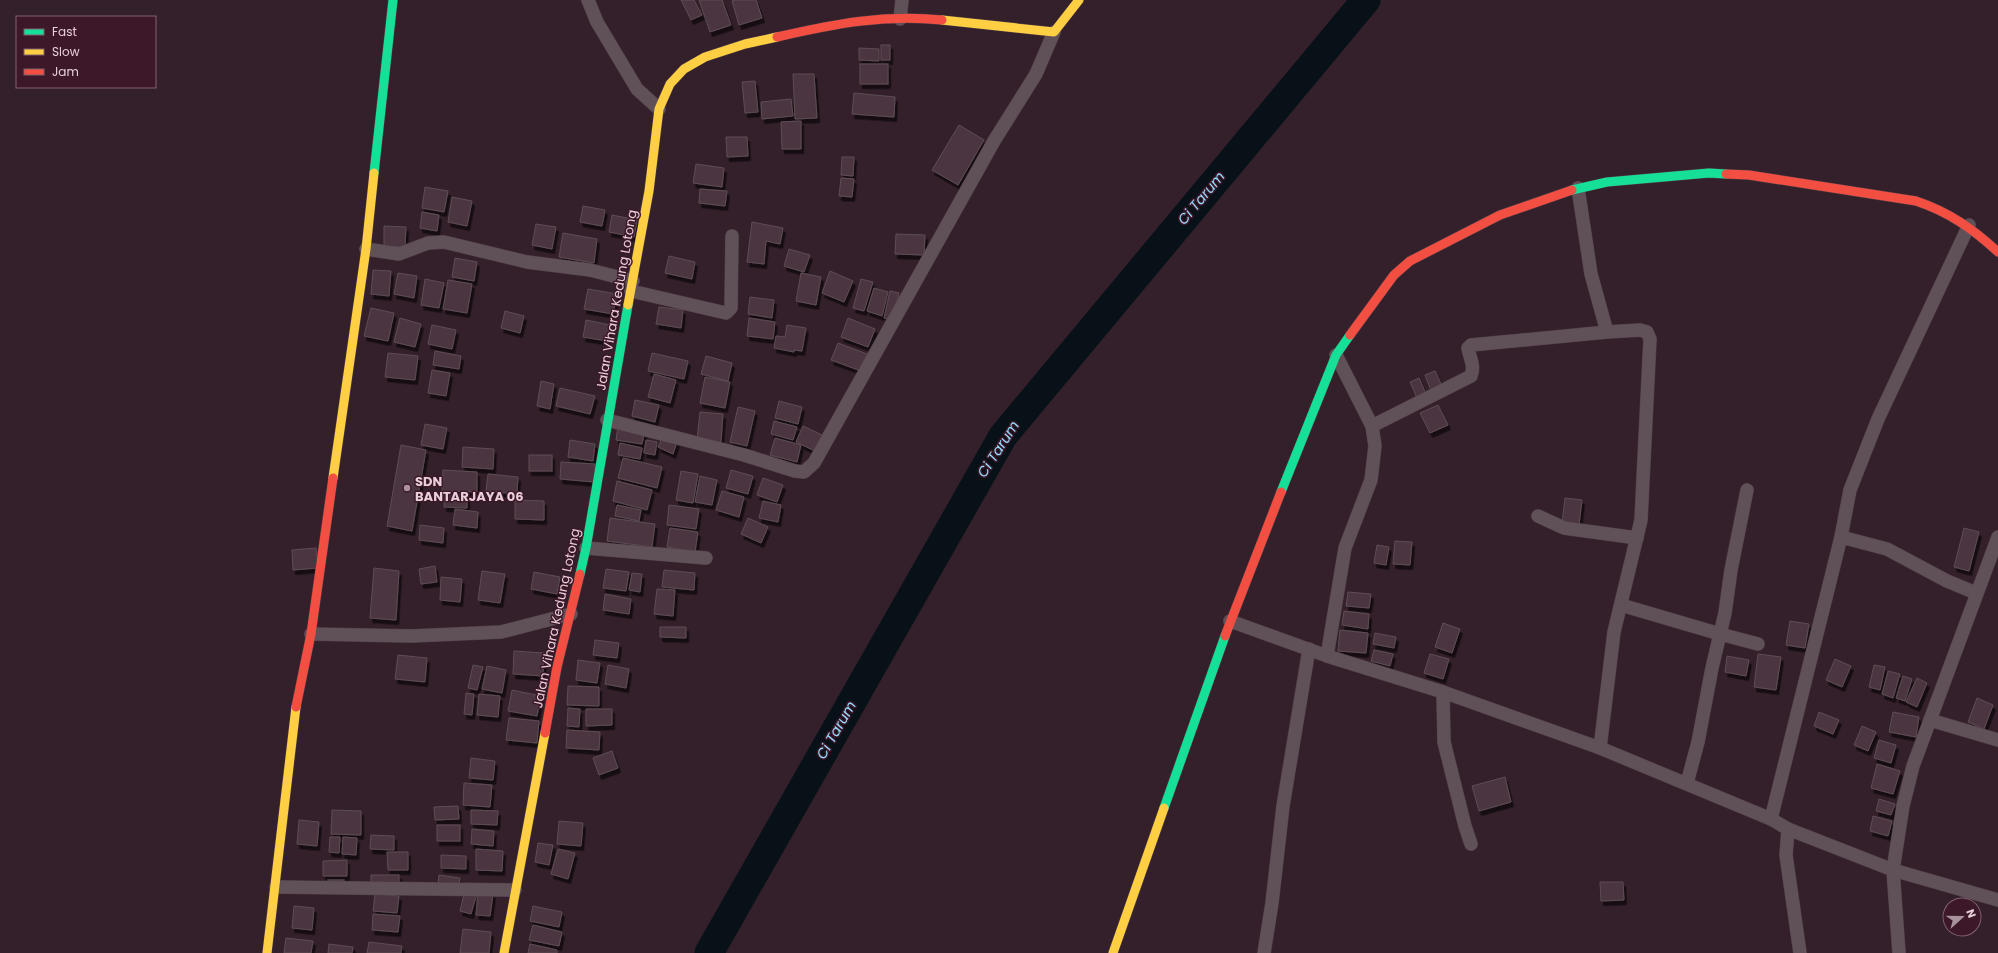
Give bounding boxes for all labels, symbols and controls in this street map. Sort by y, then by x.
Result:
legend [16,16,156,88]
text: Fast [52,23,77,40]
text: Slow [52,43,80,60]
text: Jam [52,63,79,80]
water label: Ci Tarum [1173,167,1229,229]
street label: Jalan Vihara Kedung Lotong [591,208,642,392]
water label: Ci Tarum [972,417,1024,481]
place label: SDN BANTARJAYA 06 [415,472,524,506]
marker: SDN BANTARJAYA 06 [402,483,412,493]
street label: Jalan Vihara Kedung Lotong [528,526,585,710]
water label: Ci Tarum [811,697,861,763]
north arrow [1942,897,1982,937]
text: N [1962,907,1980,920]

